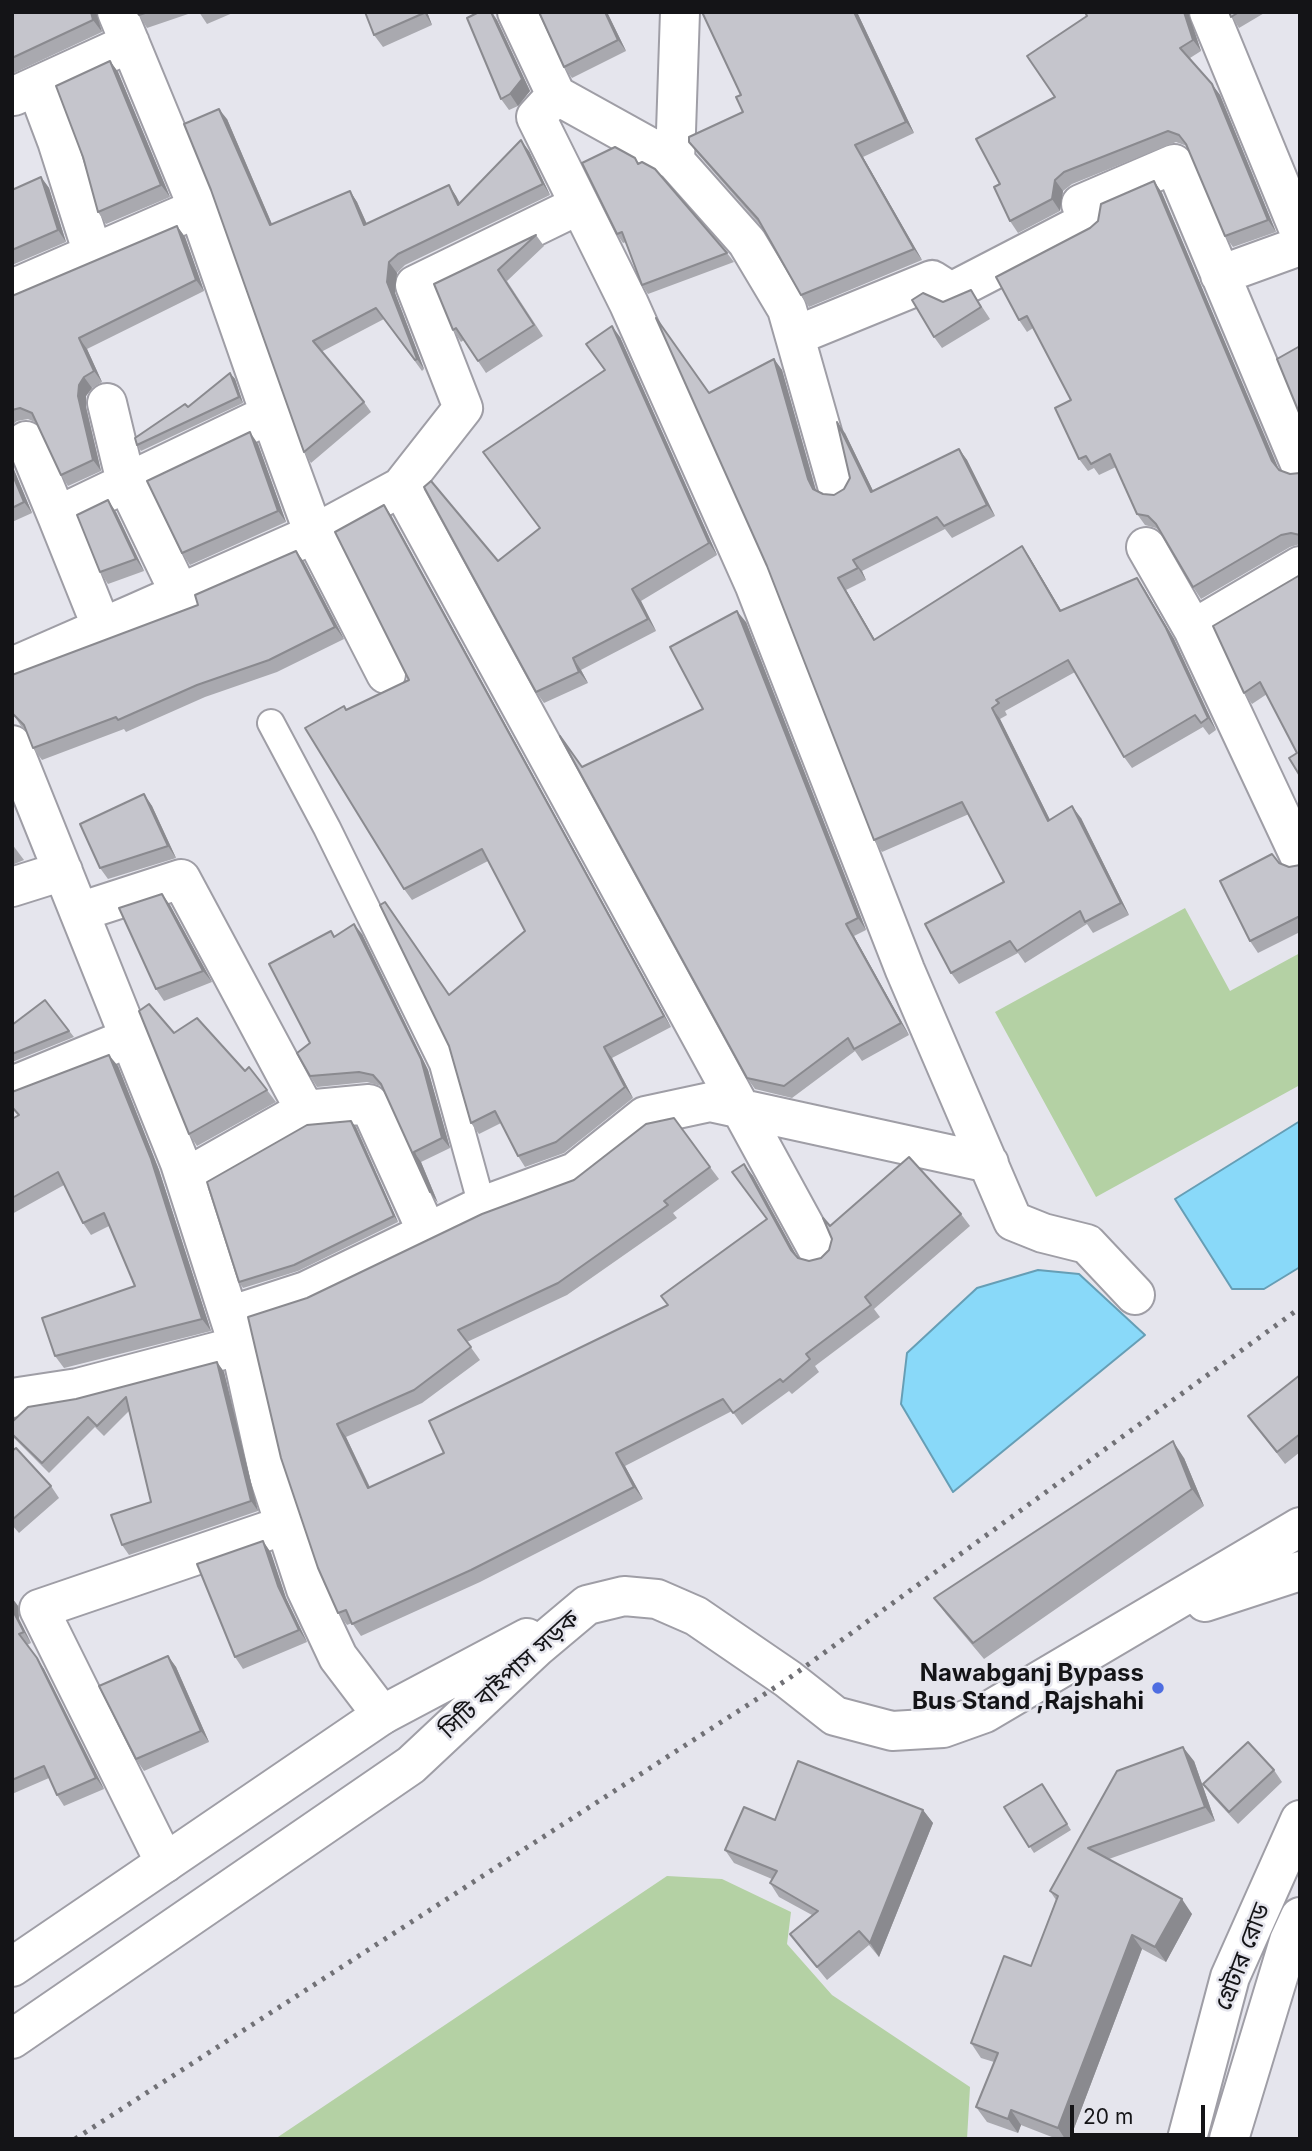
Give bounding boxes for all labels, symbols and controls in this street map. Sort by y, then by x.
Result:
street label: সিটি বাইপাস সড়ক [434,1605,586,1745]
place label: Nawabganj Bypass Bus Stand ,Rajshahi [912,1660,1144,1716]
marker: Nawabganj Bypass Bus Stand ,Rajshahi [1150,1680,1166,1696]
street label: গ্রেটার রোড [1209,1899,1277,2015]
scale bar [1074,2092,1209,2136]
text: 20 m [1083,2104,1133,2129]

